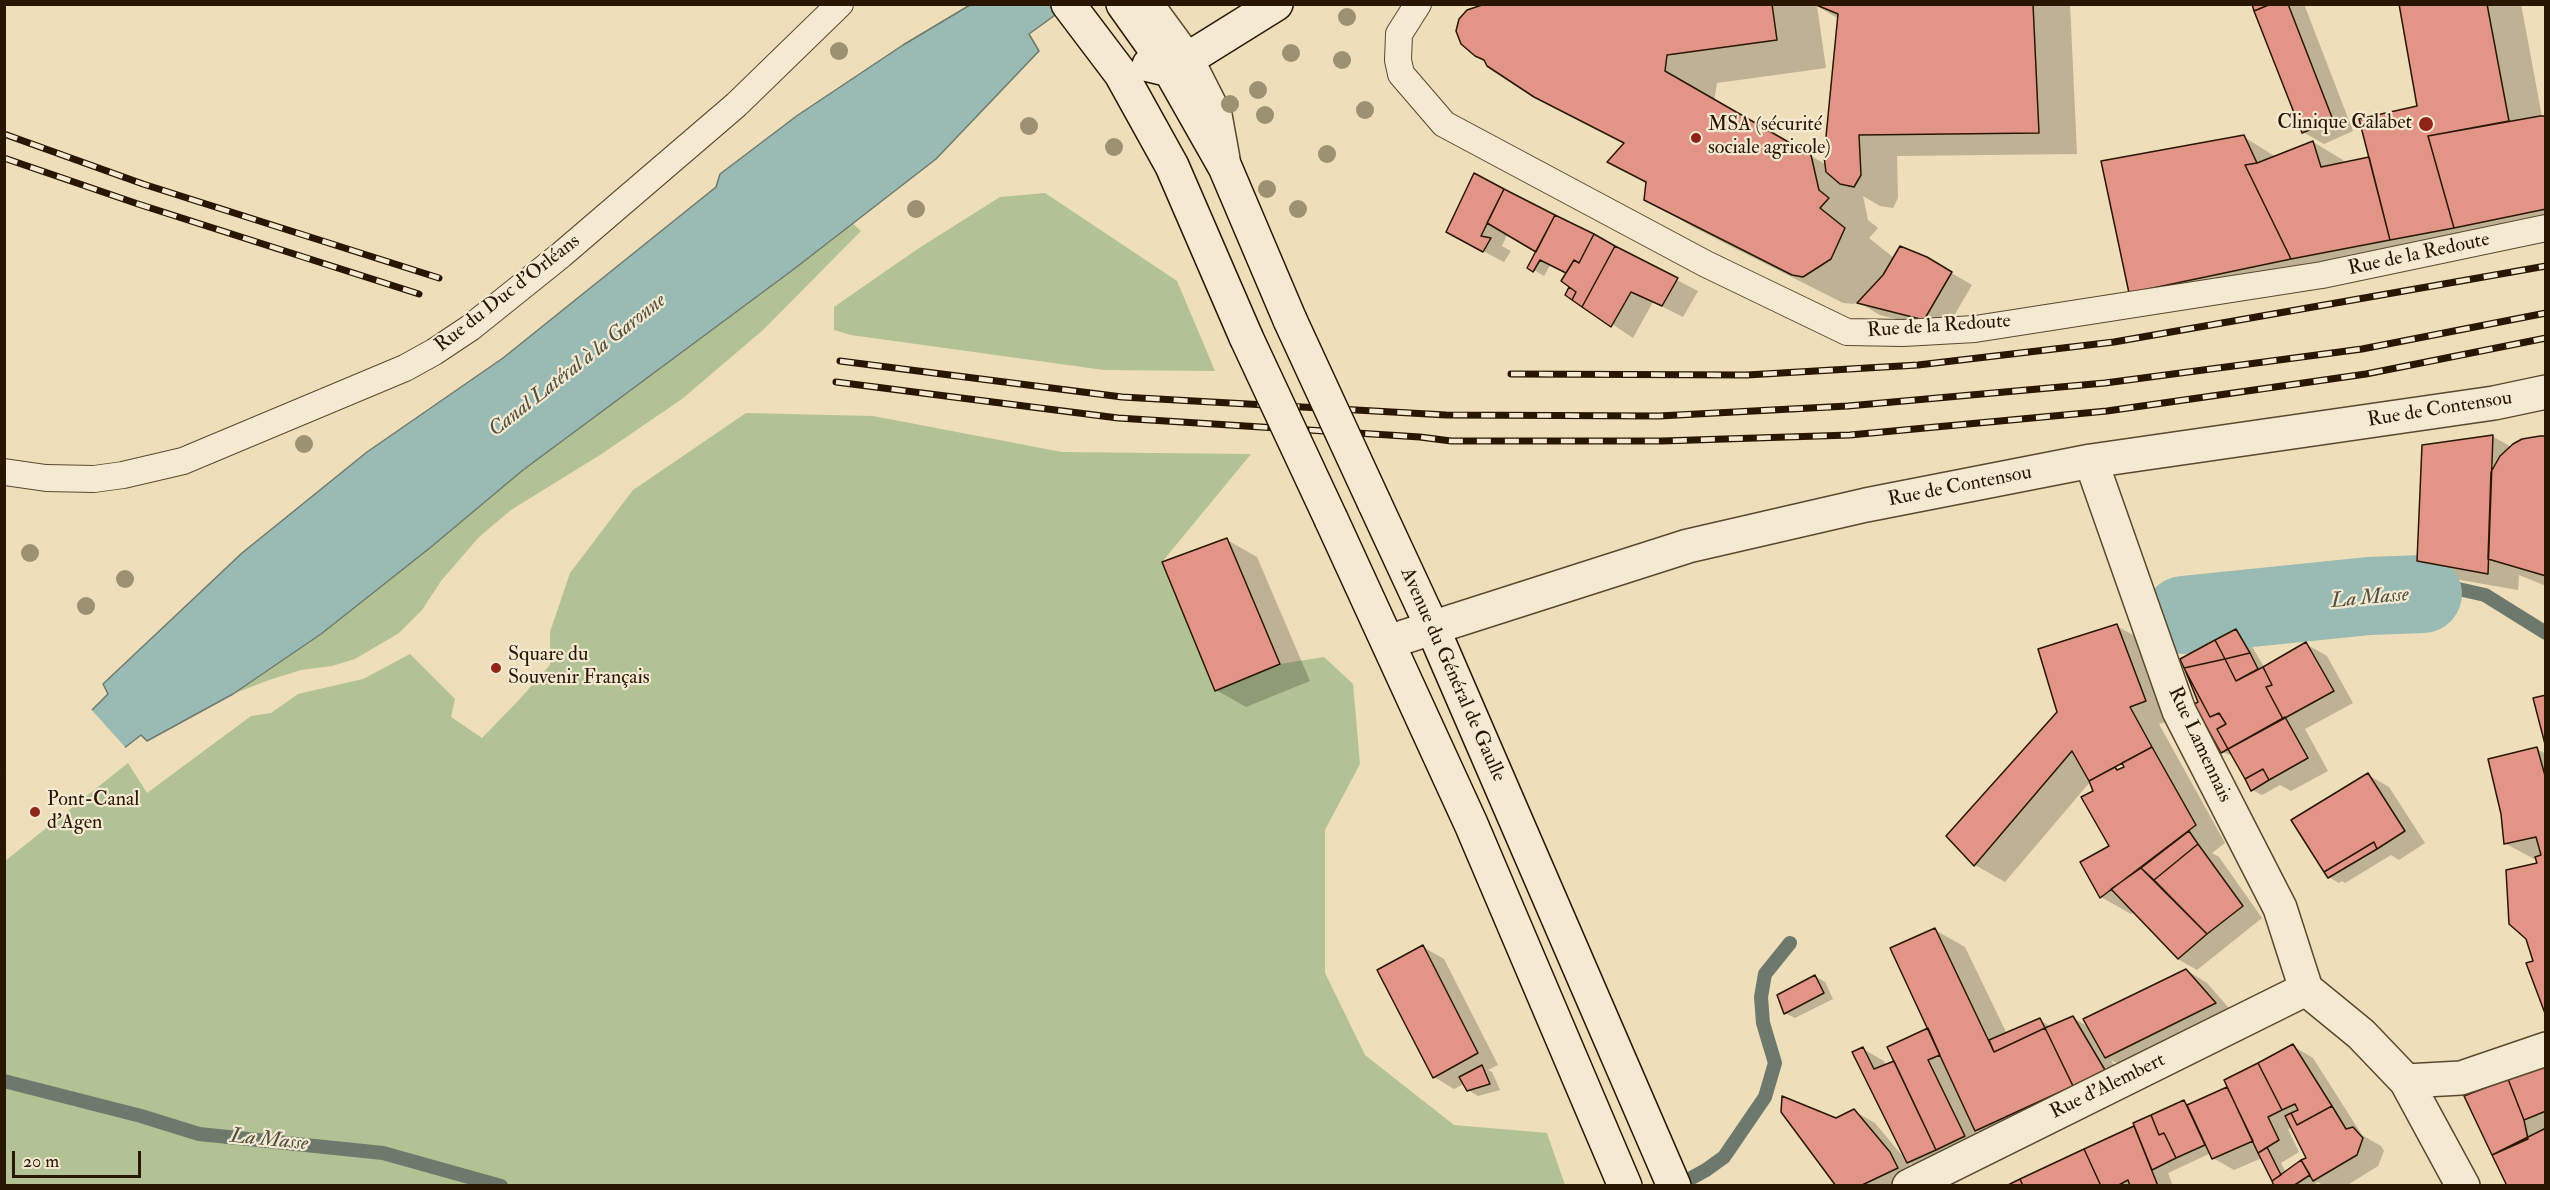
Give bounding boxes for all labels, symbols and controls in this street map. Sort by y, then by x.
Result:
place label: Clinique Calabet [2277,112,2412,136]
place label: MSA (sécurité sociale agricole) [1708,114,1831,161]
marker: Clinique Calabet [2417,115,2435,133]
marker: MSA (sécurité sociale agricole) [1689,131,1703,145]
street label: Rue de la Redoute [2346,228,2492,282]
street label: Rue du Duc d'Orléans [431,230,585,358]
water label: Canal Latéral à la Garonne [484,289,672,443]
street label: Rue de la Redoute [1866,310,2012,344]
street label: Rue de Contensou [2366,387,2514,433]
street label: Rue de Contensou [1886,461,2034,513]
street label: Avenue du Général de Gaulle [1394,564,1510,786]
water label: La Masse [2330,583,2410,615]
place label: Square du Souvenir Français [508,644,650,691]
marker: Square du Souvenir Français [489,661,503,675]
street label: Rue Lamennais [2162,683,2236,807]
place label: Pont-Canal d'Agen [47,789,139,836]
marker: Pont-Canal d'Agen [28,805,42,819]
street label: Rue d'Alembert [2047,1049,2169,1125]
water label: La Masse [229,1124,309,1158]
scale bar [15,1139,144,1177]
text: 20 m [23,1150,59,1173]

